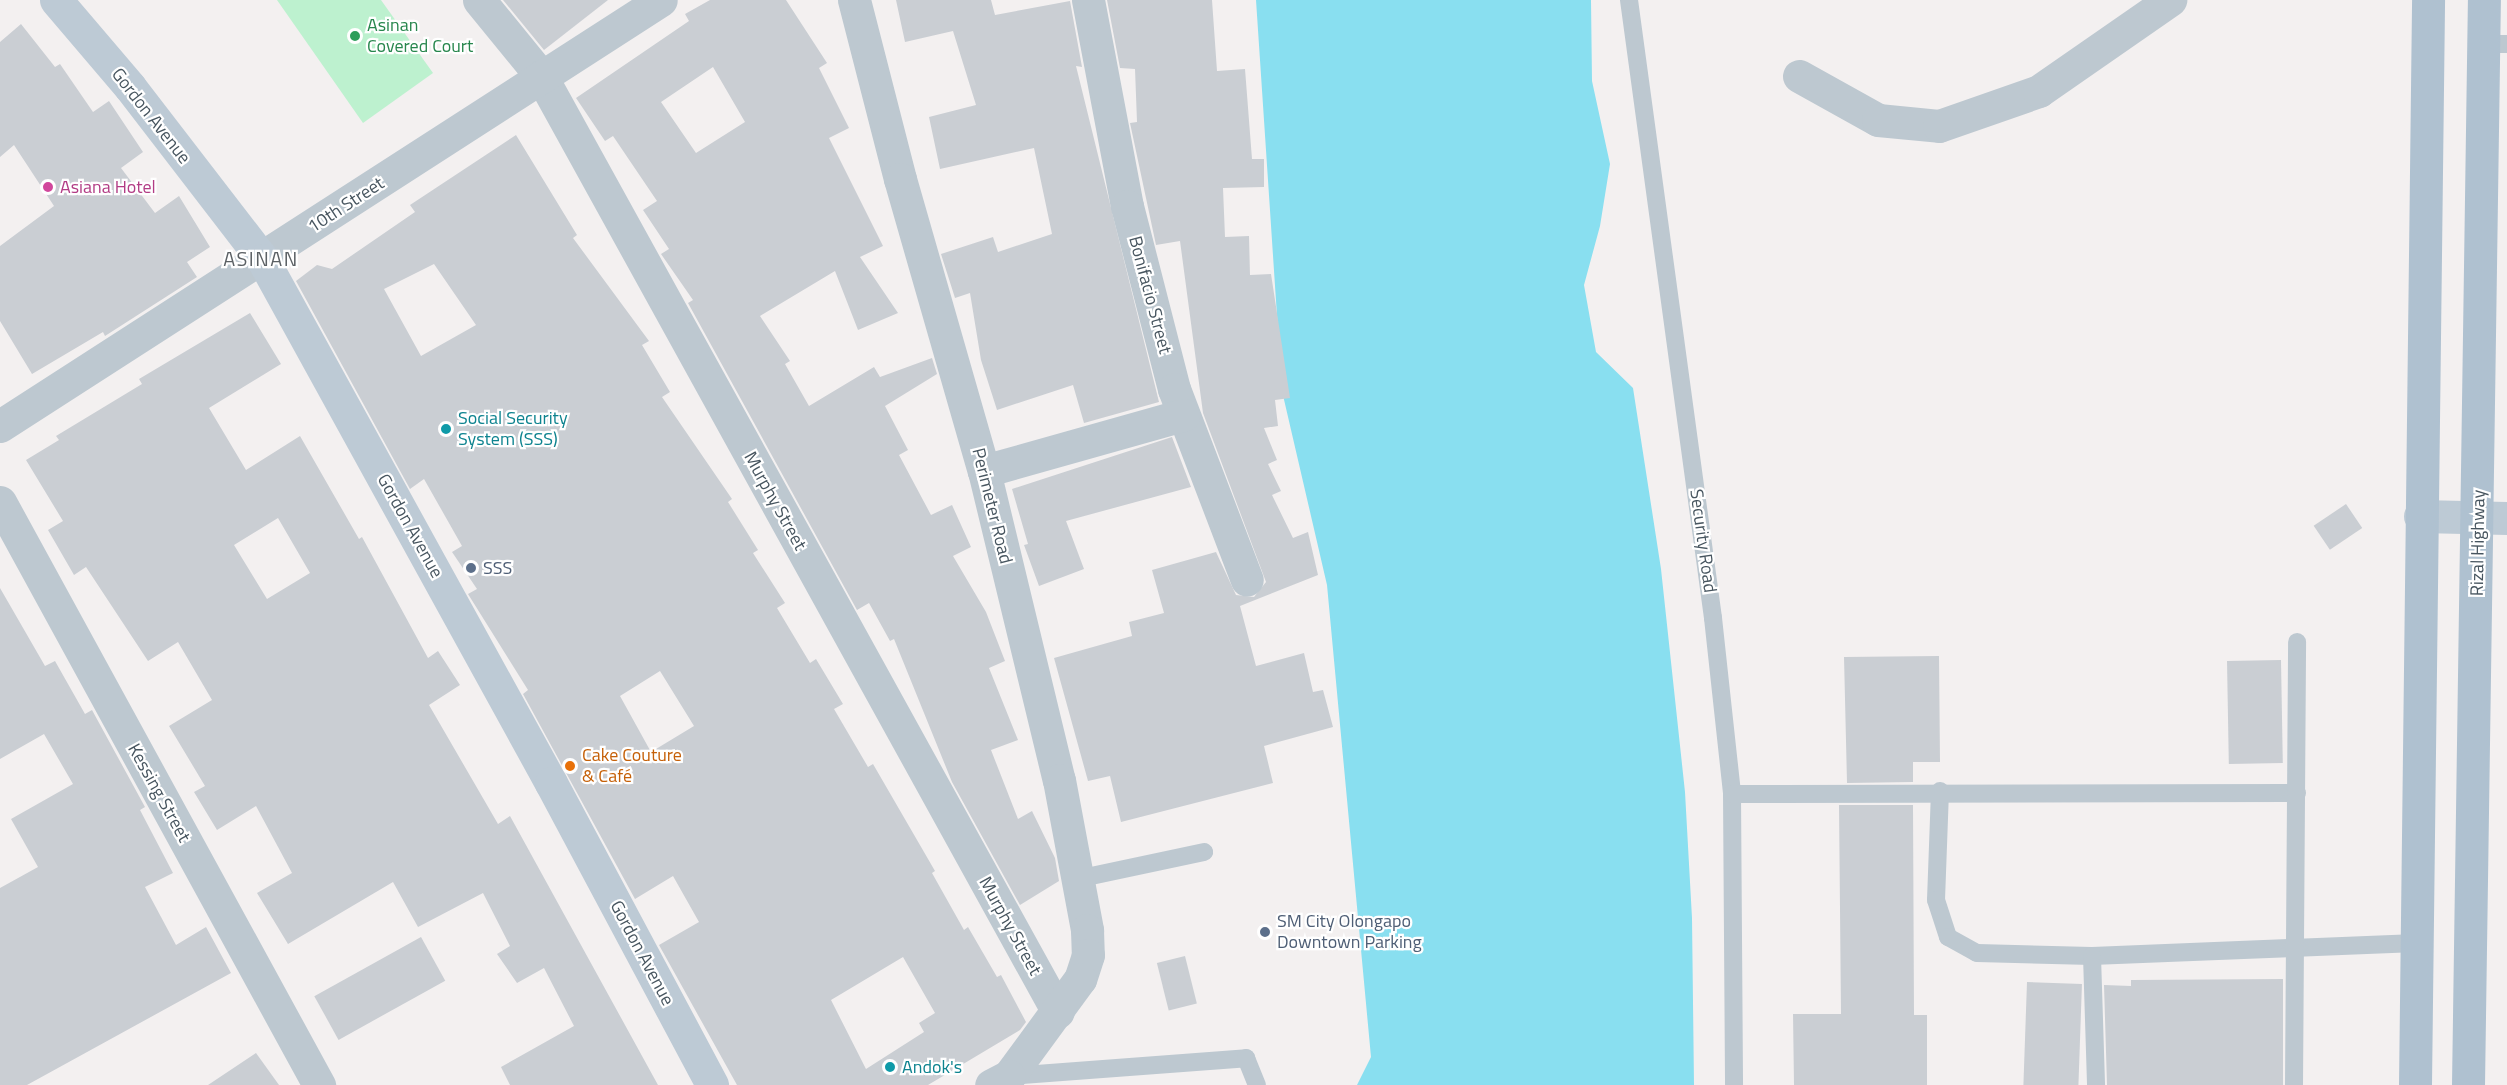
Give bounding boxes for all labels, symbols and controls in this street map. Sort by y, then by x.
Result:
place label: Asinan Covered Court [367,15,473,57]
marker: Asinan Covered Court [348,29,362,43]
street label: Gordon Avenue [107,64,195,168]
street label: 10th Street [304,172,388,238]
place label: Asiana Hotel [60,176,156,198]
marker: Asiana Hotel [41,180,55,194]
street label: Bonifacio Street [1124,234,1176,356]
district label: ASINAN [223,246,299,270]
place label: Social Security System (SSS) [458,408,568,450]
marker: Social Security System (SSS) [439,422,453,436]
street label: Perimeter Road [967,446,1017,566]
street label: Murphy Street [739,448,811,554]
street label: Gordon Avenue [373,470,447,582]
street label: Security Road [1685,488,1721,594]
street label: Rizal Highway [2466,490,2490,596]
place label: SSS [483,557,512,579]
marker: SSS [464,561,478,575]
street label: Kessing Street [123,740,195,846]
place label: Cake Couture & Café [582,745,682,788]
marker: Cake Couture & Café [563,759,577,773]
street label: Murphy Street [974,873,1046,979]
street label: Gordon Avenue [605,897,679,1009]
place label: SM City Olongapo Downtown Parking [1277,911,1422,954]
marker: SM City Olongapo Downtown Parking [1258,925,1272,939]
place label: Andok's [902,1056,962,1078]
marker: Andok's [883,1060,897,1074]

